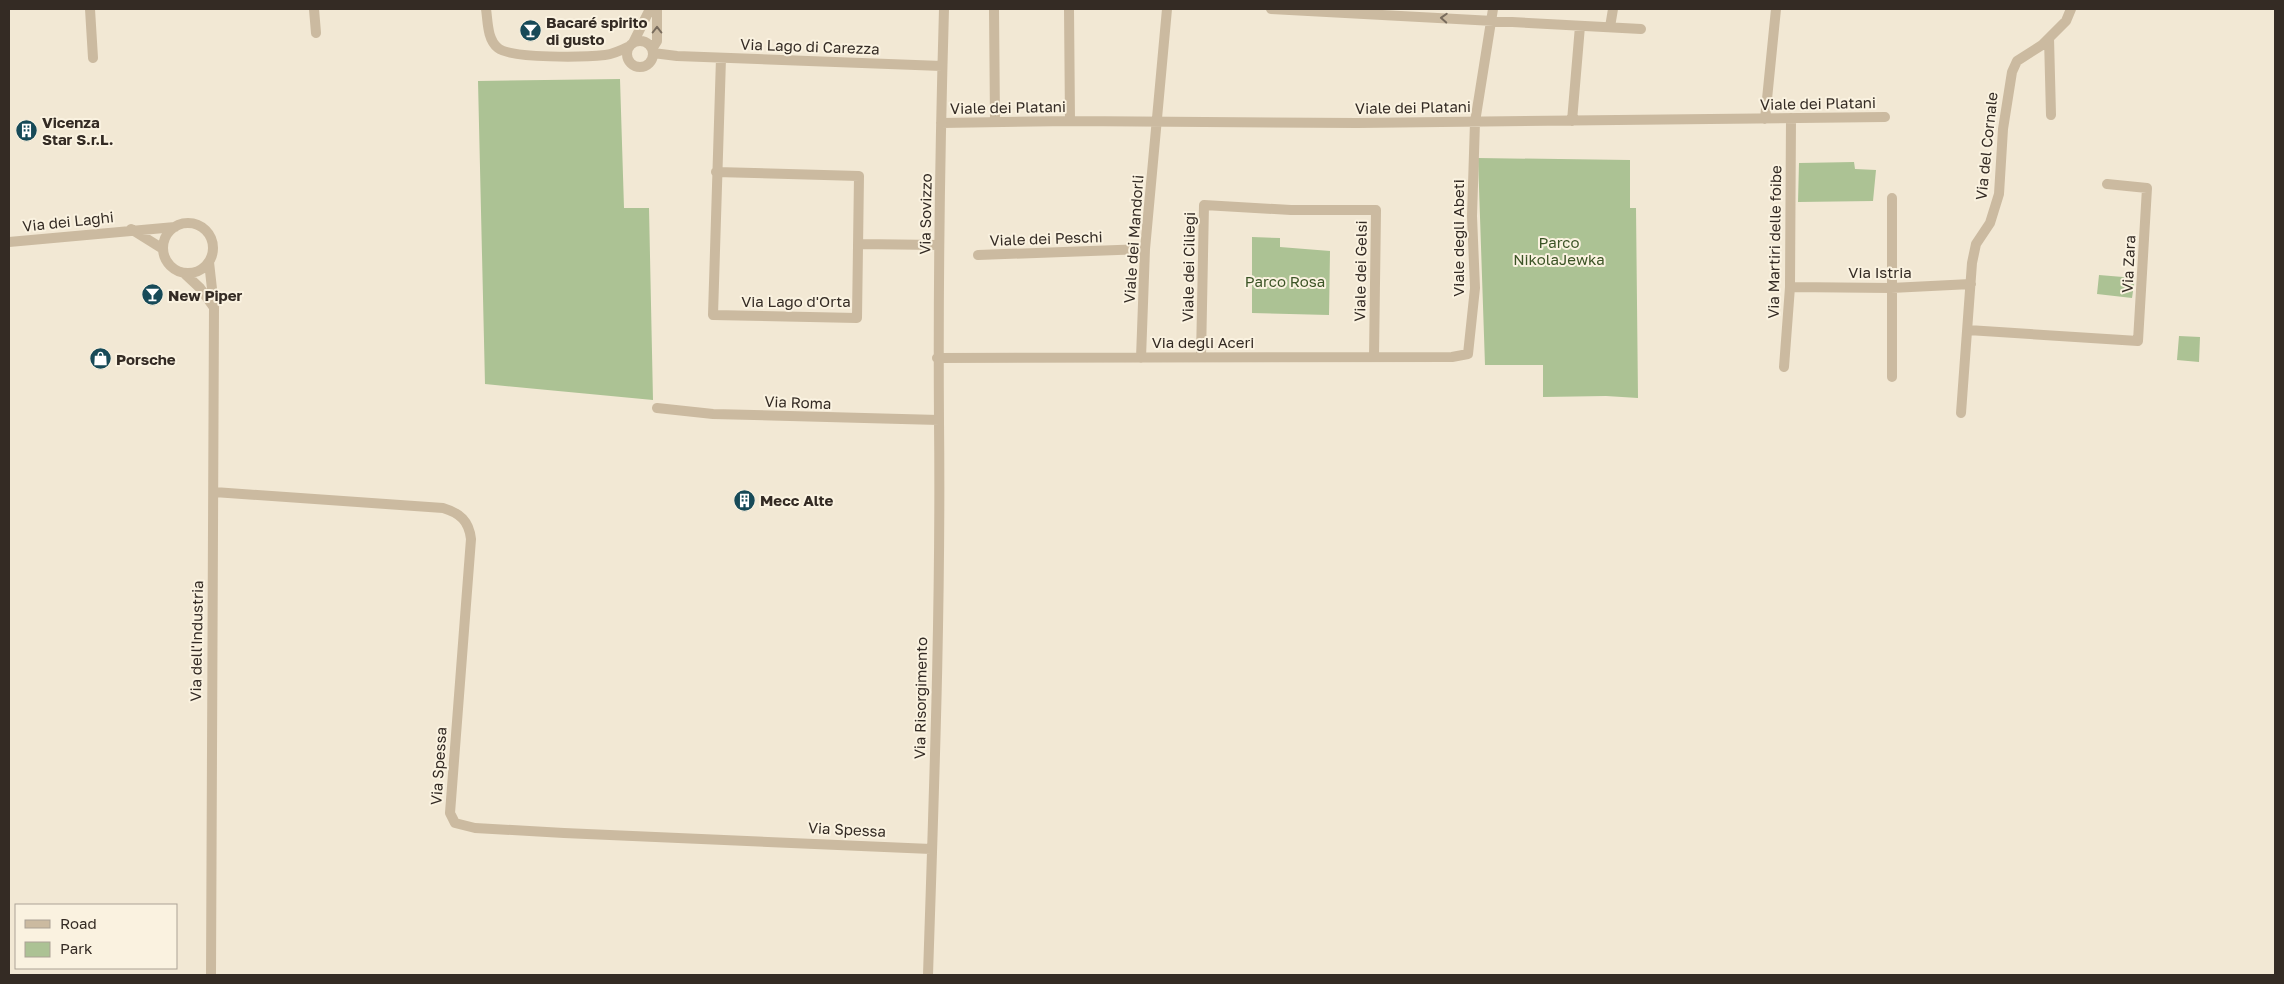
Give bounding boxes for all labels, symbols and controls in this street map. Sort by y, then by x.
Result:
place label: Bacaré spirito di gusto [546,13,648,48]
one-way arrow [1440,13,1448,24]
bar icon: Bacaré spirito di gusto [518,19,542,43]
one-way arrow [652,25,662,33]
street label: Via Lago di Carezza [740,35,880,57]
street label: Via del Cornale [1971,91,2001,201]
street label: Viale dei Platani [1760,93,1876,113]
street label: Viale dei Platani [950,97,1066,117]
street label: Viale dei Platani [1355,97,1471,117]
place label: Vicenza Star S.r.L. [42,113,114,148]
building icon: Vicenza Star S.r.L. [14,119,38,143]
street label: Via Martiri delle foibe [1764,165,1784,319]
street label: Via Sovizzo [915,173,935,255]
street label: Viale dei Mandorli [1120,174,1146,304]
street label: Viale degli Abeti [1449,179,1467,297]
street label: Via dei Laghi [21,207,115,235]
street label: Viale dei Ciliegi [1178,212,1198,322]
street label: Viale dei Gelsi [1350,220,1370,322]
street label: Viale dei Peschi [989,227,1103,249]
park label: Parco NikolaJewka [1513,233,1605,268]
street label: Via Zara [2117,235,2139,293]
street label: Via Istria [1848,263,1912,281]
park label: Parco Rosa [1245,272,1325,290]
bar icon: New Piper [140,283,164,307]
place label: New Piper [168,286,243,304]
street label: Via Lago d'Orta [741,292,851,310]
street label: Via degli Aceri [1152,333,1254,351]
shop icon: Porsche [88,347,112,371]
place label: Porsche [116,350,176,368]
street label: Via Roma [764,392,832,412]
building icon: Mecc Alte [732,488,756,512]
place label: Mecc Alte [760,491,833,509]
street label: Via dell'Industria [186,580,206,702]
street label: Via Risorgimento [910,637,930,759]
street label: Via Spessa [426,726,450,806]
street label: Via Spessa [807,818,887,840]
legend [15,904,178,969]
text: Road [60,914,97,932]
text: Park [60,939,93,957]

